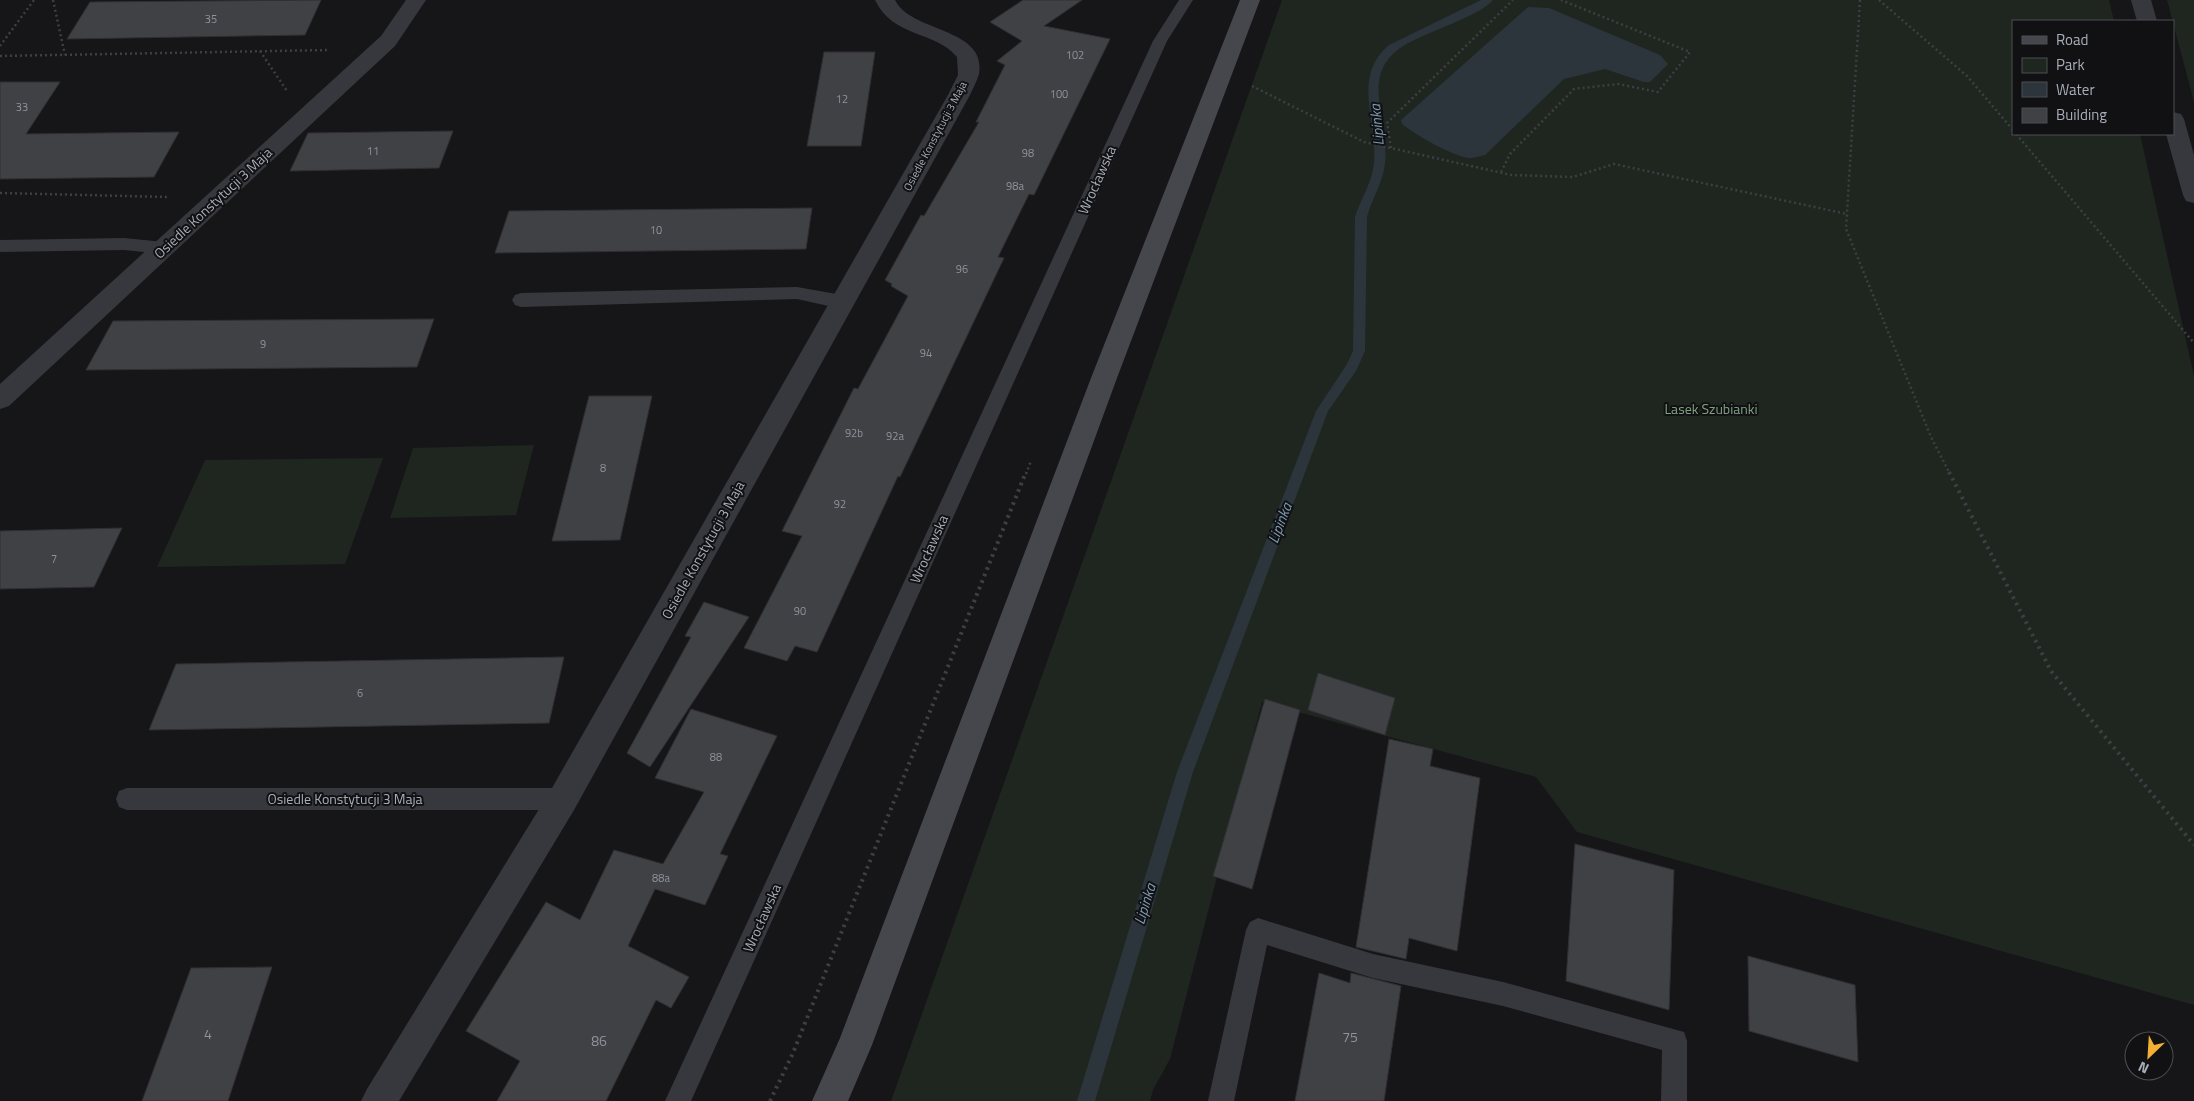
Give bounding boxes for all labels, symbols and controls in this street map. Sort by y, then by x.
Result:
house number: 35 [205,11,217,27]
legend [2012,20,2174,135]
text: Road [2056,28,2088,51]
house number: 102 [1066,47,1084,63]
text: Park [2056,53,2085,76]
street label: Osiedle Konstytucji 3 Maja [899,78,971,194]
text: Water [2056,78,2095,101]
house number: 100 [1050,86,1068,102]
house number: 12 [836,91,848,107]
house number: 33 [16,99,28,115]
water label: Lipinka [1363,102,1390,147]
text: Building [2056,103,2107,126]
street label: Osiedle Konstytucji 3 Maja [149,142,276,263]
street label: Wrocławska [1072,142,1121,217]
house number: 11 [367,143,379,159]
house number: 98 [1022,145,1034,161]
house number: 98a [1006,178,1024,194]
house number: 10 [650,222,662,238]
house number: 96 [956,261,968,277]
house number: 9 [260,336,266,352]
house number: 94 [920,345,932,361]
park label: Lasek Szubianki [1664,398,1758,419]
house number: 92b [845,425,863,441]
house number: 92a [886,428,904,444]
house number: 8 [600,460,606,476]
street label: Osiedle Konstytucji 3 Maja [656,477,749,623]
house number: 92 [834,496,846,512]
water label: Lipinka [1261,498,1298,546]
street label: Wrocławska [904,511,953,586]
house number: 7 [51,551,57,567]
house number: 90 [794,603,806,619]
house number: 6 [357,685,363,701]
house number: 88 [710,749,722,765]
street label: Osiedle Konstytucji 3 Maja [268,788,422,809]
house number: 88a [652,870,670,886]
water label: Lipinka [1127,879,1162,927]
street label: Wrocławska [737,880,786,955]
house number: 4 [204,1023,212,1044]
house number: 75 [1342,1026,1358,1047]
house number: 86 [591,1030,607,1051]
north arrow [2124,1031,2174,1081]
text: N [2134,1057,2152,1080]

